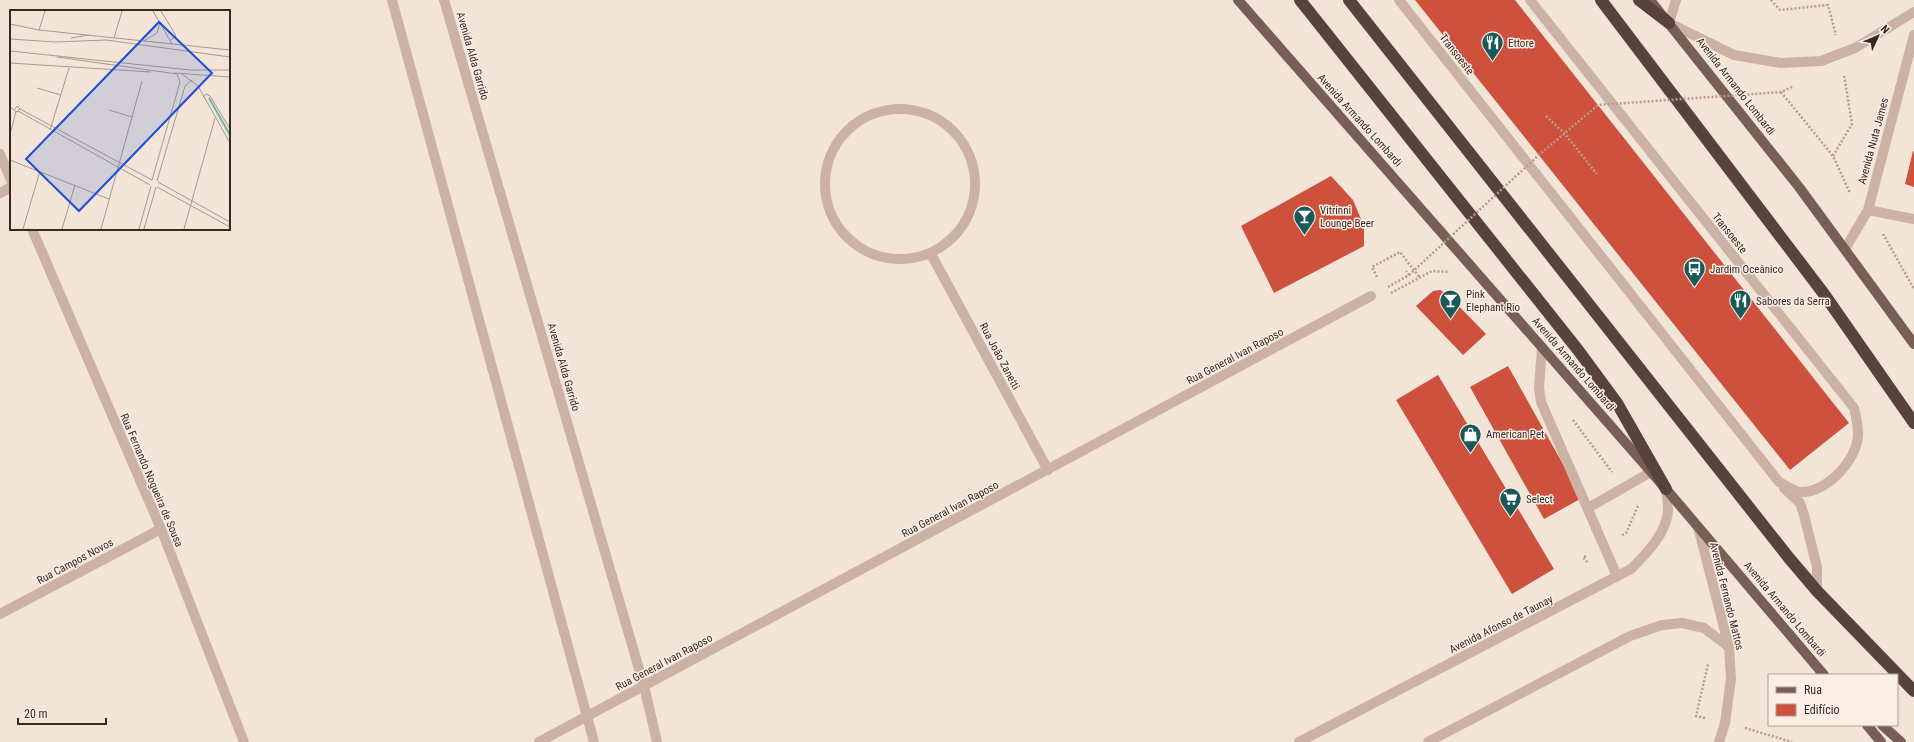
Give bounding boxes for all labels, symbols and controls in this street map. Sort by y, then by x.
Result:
inset map [10,10,230,230]
street label: Avenida Alda Garrido [454,11,491,102]
north arrow [1858,16,1898,56]
text: N [1878,22,1892,37]
restaurant icon: Ettore [1479,30,1505,63]
street label: Transoeste [1437,31,1477,77]
street label: Avenida Armando Lombardi [1694,35,1778,138]
place label: Ettore [1508,37,1534,50]
street label: Avenida Armando Lombardi [1315,71,1405,169]
street label: Avenida Nuta James [1856,96,1891,186]
bar icon: Vitrinni Lounge Beer [1292,203,1318,236]
place label: Vitrinni Lounge Beer [1320,204,1375,230]
street label: Transoeste [1709,210,1750,256]
bus stop icon: Jardim Oceânico [1682,256,1708,289]
place label: Jardim Oceânico [1710,263,1784,276]
bar icon: Pink Elephant Rio [1438,287,1464,320]
place label: Pink Elephant Rio [1466,288,1521,314]
restaurant icon: Sabores da Serra [1728,288,1754,321]
place label: Sabores da Serra [1756,295,1830,308]
street label: Avenida Armando Lombardi [1529,315,1618,414]
street label: Rua João Zanetti [977,321,1023,392]
street label: Avenida Alda Garrido [545,322,582,413]
street label: Rua General Ivan Raposo [1185,325,1286,387]
street label: Rua Fernando Nogueira de Sousa [117,412,186,549]
shop icon: American Pet [1457,421,1483,454]
place label: American Pet [1486,428,1544,441]
street label: Rua General Ivan Raposo [900,478,1001,540]
supermarket icon: Select [1498,486,1524,519]
place label: Select [1526,493,1553,506]
street label: Rua Campos Novos [35,536,116,587]
street label: Avenida Fernando Mattos [1707,541,1746,651]
street label: Avenida Armando Lombardi [1741,559,1828,659]
street label: Avenida Afonso de Taunay [1447,592,1556,656]
street label: Rua General Ivan Raposo [614,631,715,693]
legend [1768,674,1898,726]
text: Rua [1804,683,1822,697]
scale bar [18,700,106,726]
text: Edifício [1804,703,1840,717]
text: 20 m [24,707,48,721]

